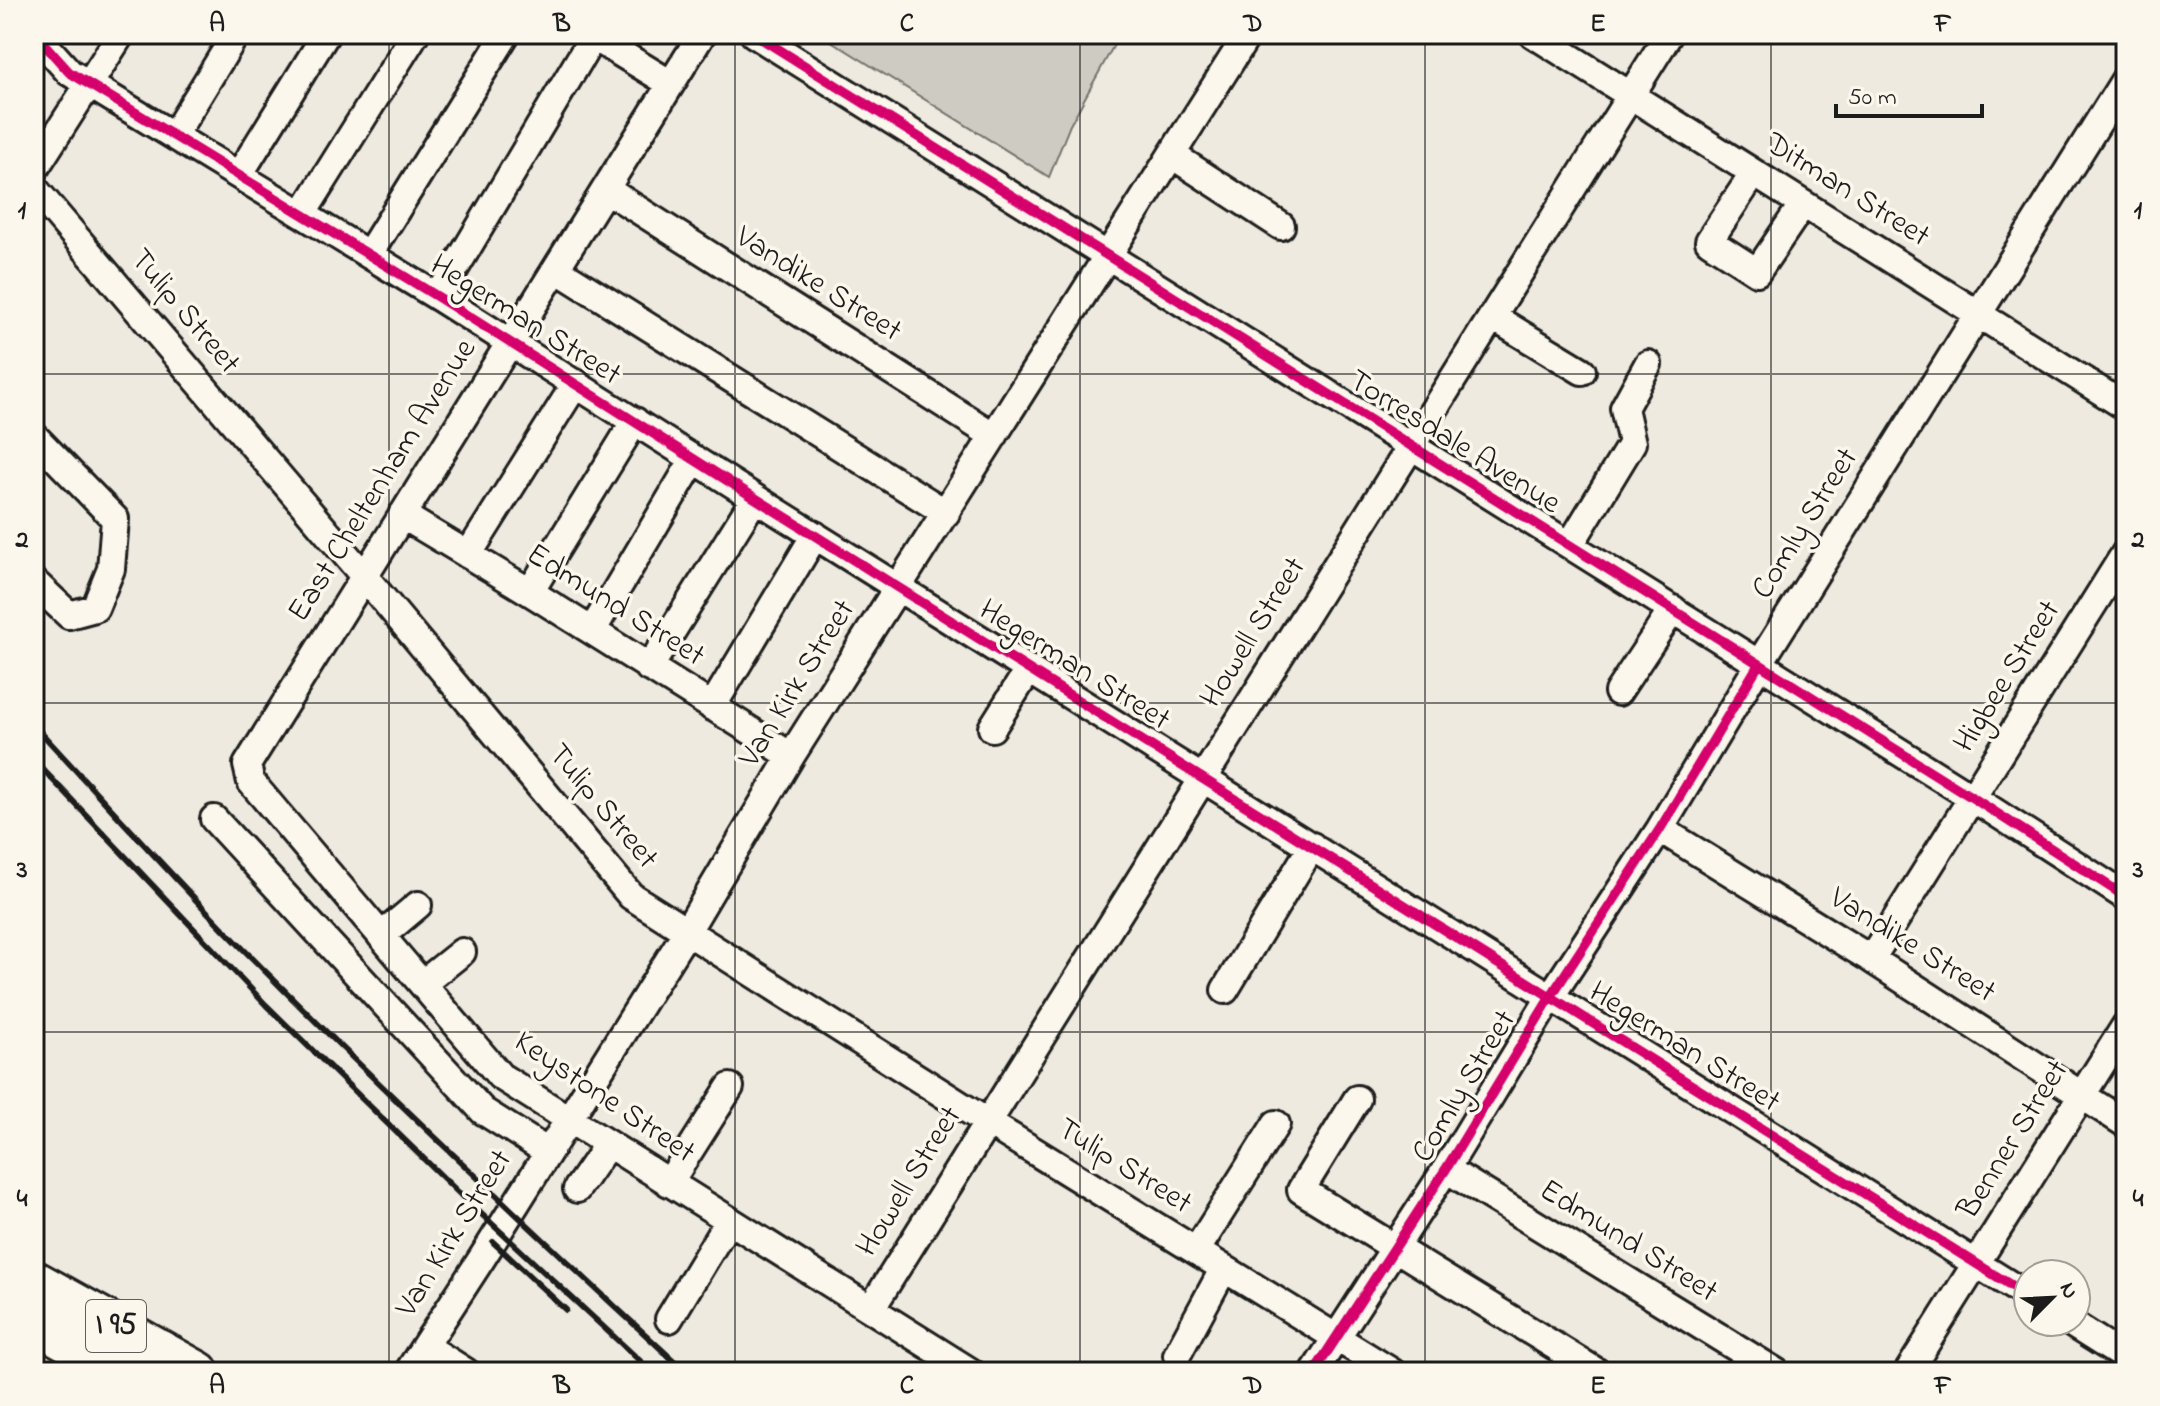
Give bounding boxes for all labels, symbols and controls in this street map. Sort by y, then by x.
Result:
text: A [209,6,225,44]
text: B [552,6,571,44]
text: C [900,6,914,44]
text: D [1242,6,1263,44]
text: E [1590,6,1606,44]
text: F [1933,6,1952,44]
scale bar [1836,68,1982,118]
text: 50 m [1848,81,1897,116]
street label: Ditman Street [1755,121,1939,260]
text: 1 [18,193,27,231]
text: 1 [2134,193,2143,231]
street label: Vandike Street [725,215,911,355]
street label: Tulip Street [117,239,251,385]
street label: Hegerman Street [420,243,630,399]
street label: East Cheltenham Avenue [277,330,490,632]
street label: Torresdale Avenue [1339,359,1570,528]
street label: Comly Street [1741,439,1871,609]
text: 2 [15,522,29,560]
text: 2 [2131,522,2145,560]
street label: Edmund Street [517,532,714,680]
street label: Howell Street [1189,548,1319,718]
street label: Hegerman Street [969,588,1179,744]
street label: Van Kirk Street [727,591,868,778]
street label: Higbee Street [1943,592,2074,762]
street label: Tulip Street [535,734,669,880]
text: 3 [16,852,28,890]
text: 3 [2132,852,2144,890]
street label: Vandike Street [1819,876,2005,1016]
street label: Hegerman Street [1579,970,1789,1126]
street label: Comly Street [1401,1001,1529,1172]
street label: Keystone Street [504,1020,704,1176]
street label: Benner Street [1946,1051,2082,1230]
street label: Howell Street [845,1097,975,1267]
street label: Tulip Street [1047,1107,1201,1227]
street label: Van Kirk Street [384,1141,525,1328]
street label: Edmund Street [1530,1168,1727,1316]
text: 4 [17,1181,28,1219]
text: 4 [2133,1181,2144,1219]
north arrow [2012,1258,2092,1338]
text: N [2050,1278,2085,1304]
road number: I 95 [86,1300,146,1352]
text: A [209,1368,225,1406]
text: B [552,1368,571,1406]
text: C [900,1368,914,1406]
text: D [1242,1368,1263,1406]
text: E [1590,1368,1606,1406]
text: F [1933,1368,1952,1406]

